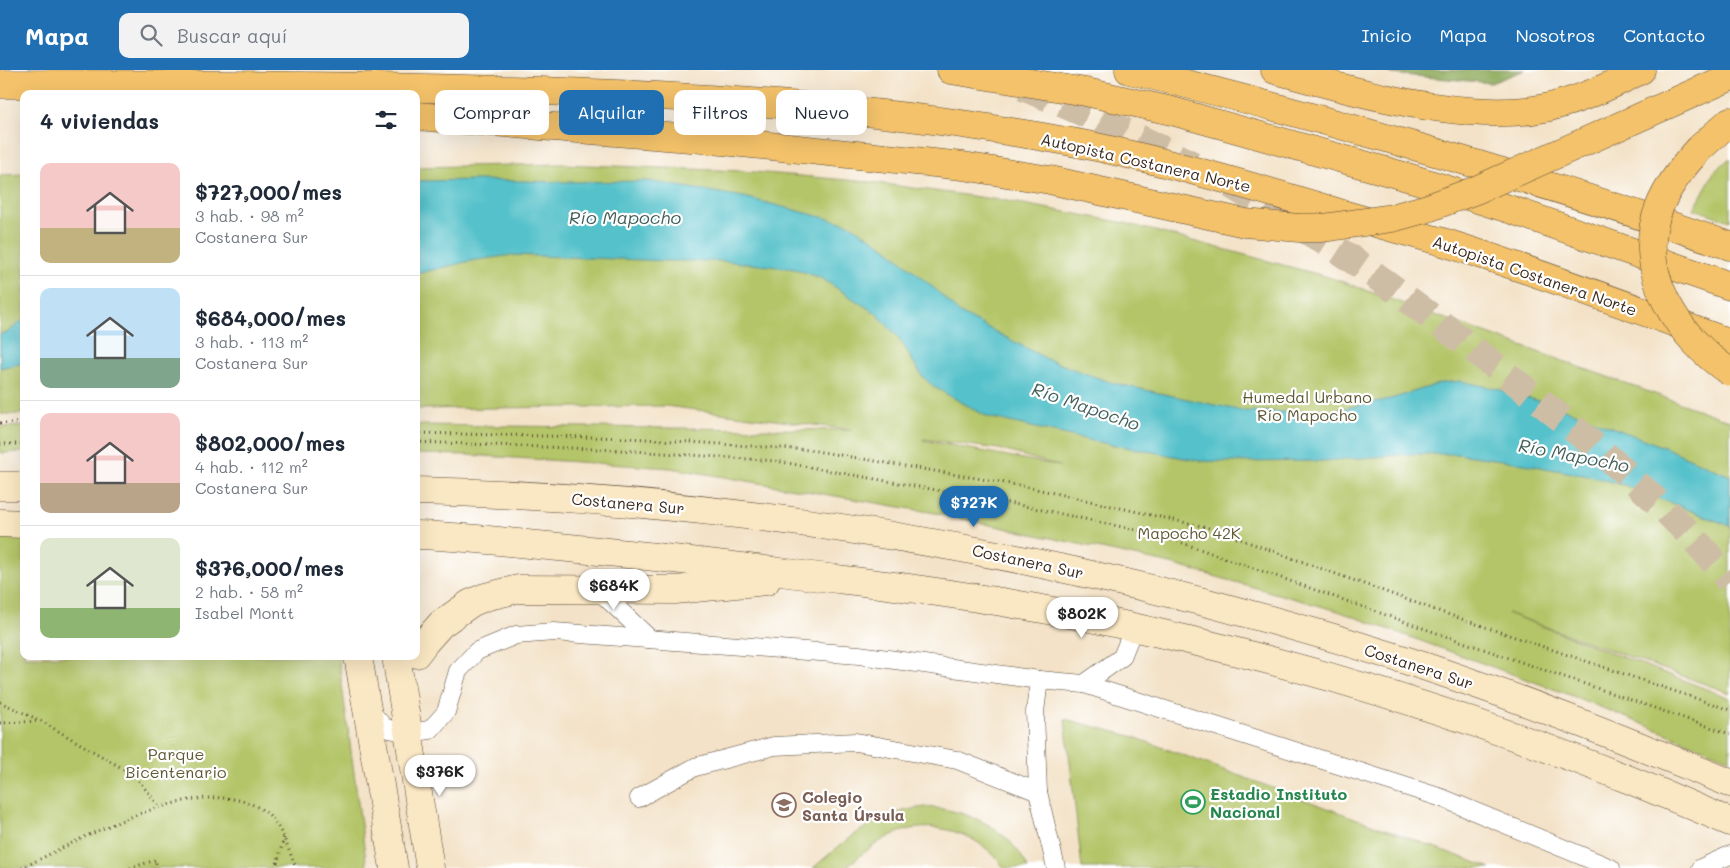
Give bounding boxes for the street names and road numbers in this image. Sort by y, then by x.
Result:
street label: Autopista Costanera Norte [1039,128,1253,196]
street label: Autopista Costanera Norte [1430,230,1640,320]
street label: Costanera Sur [571,488,685,518]
street label: Costanera Sur [970,539,1086,583]
street label: Costanera Sur [1362,638,1476,694]

